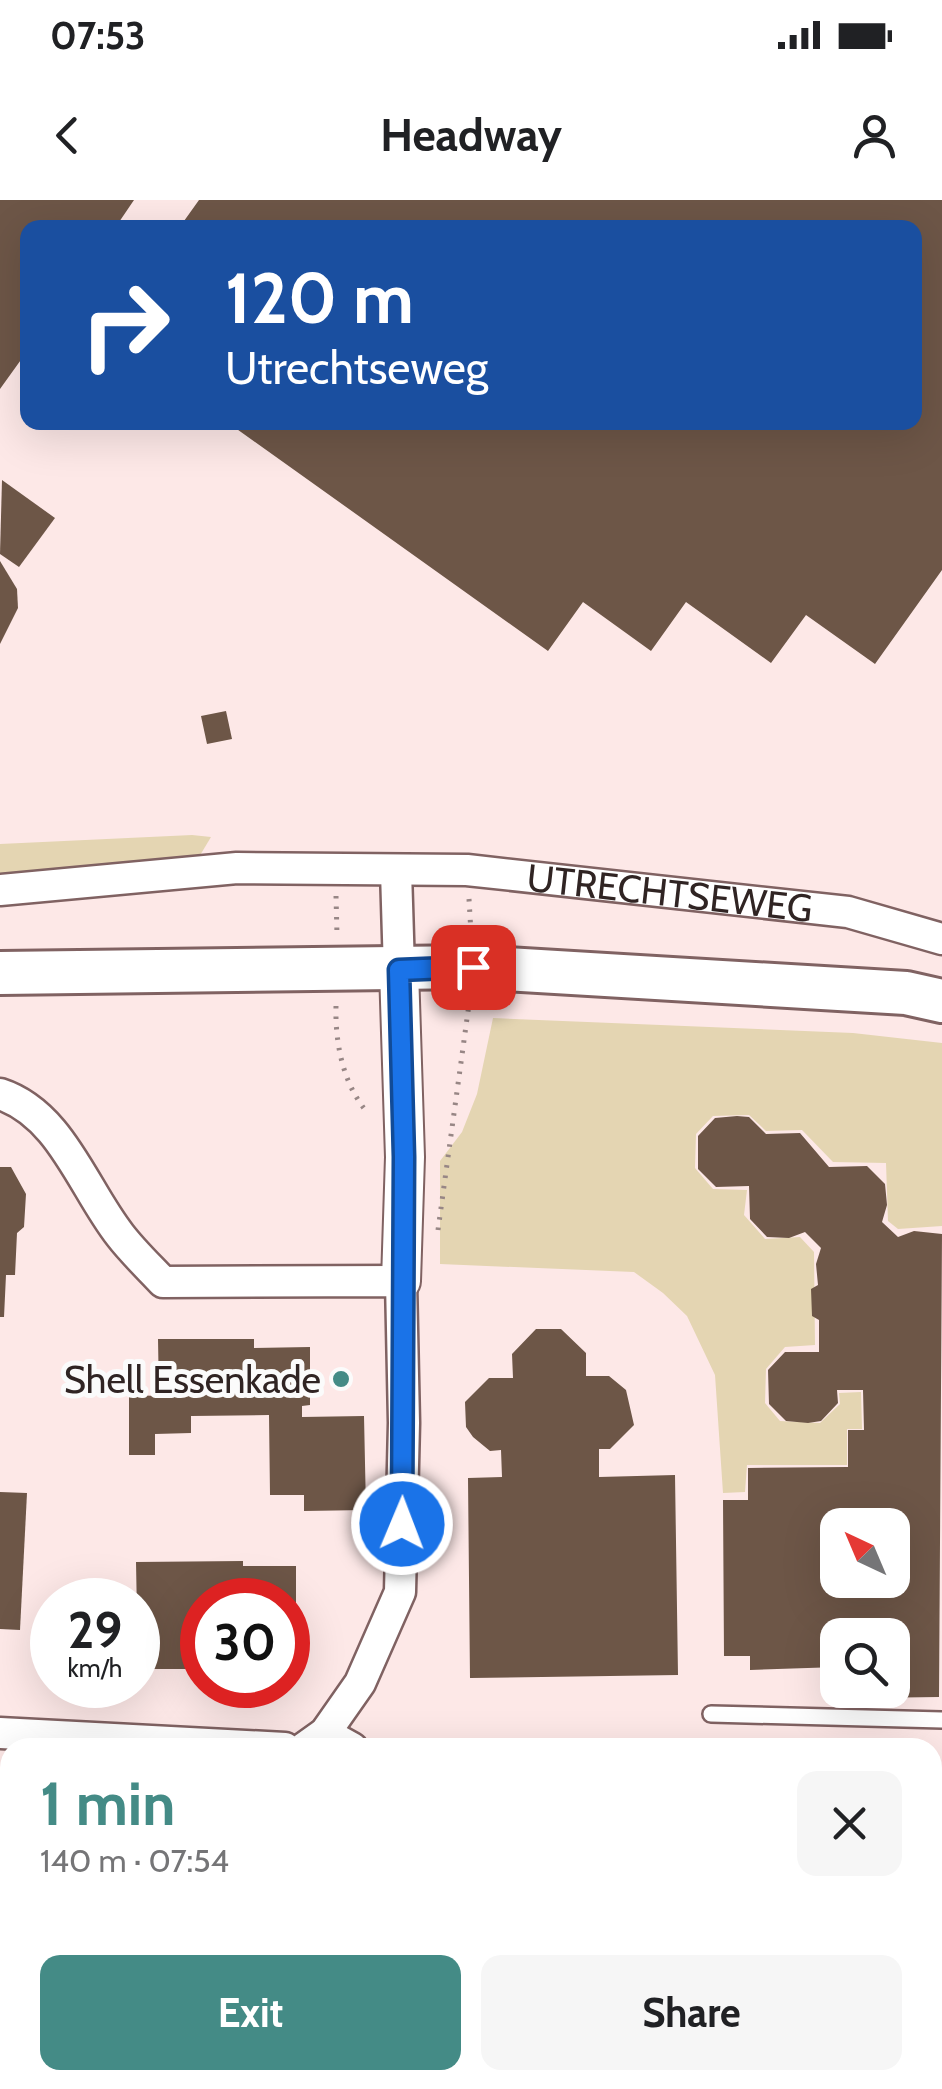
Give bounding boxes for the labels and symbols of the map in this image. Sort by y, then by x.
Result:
street label: UTRECHTSEWEG [524,853,815,931]
pin [431,925,516,1010]
place label: Shell Essenkade [64,1356,321,1403]
marker: Shell Essenkade [330,1368,352,1390]
position arrow [350,1472,454,1576]
north arrow [820,1508,910,1598]
speed limit sign: 30 [180,1578,310,1708]

